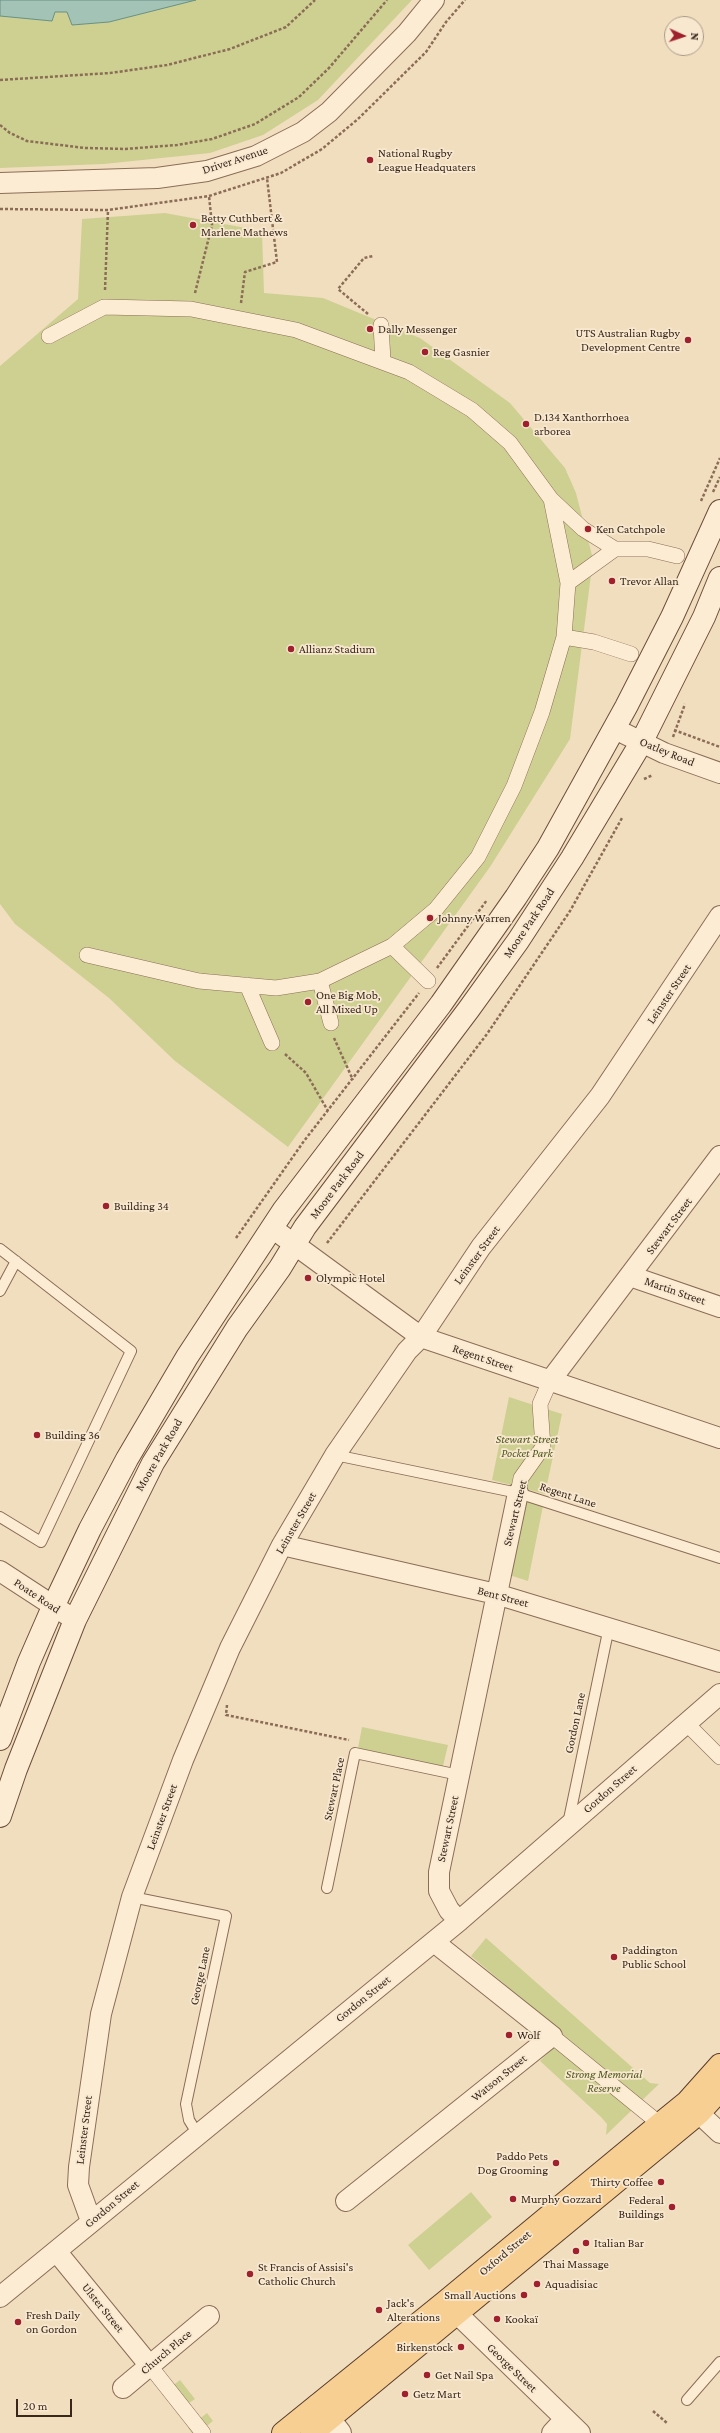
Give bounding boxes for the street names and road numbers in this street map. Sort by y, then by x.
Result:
street label: Driver Avenue [200,143,270,177]
street label: Oatley Road [637,734,697,770]
street label: Moore Park Road [500,885,558,961]
street label: Leinster Street [644,961,694,1027]
street label: Moore Park Road [307,1148,367,1222]
street label: Stewart Street [643,1195,695,1257]
street label: Leinster Street [451,1223,503,1287]
street label: Martin Street [643,1274,707,1308]
street label: Regent Street [451,1341,515,1375]
street label: Moore Park Road [132,1416,186,1494]
street label: Stewart Street [500,1478,530,1548]
street label: Regent Lane [538,1479,598,1511]
street label: Leinster Street [272,1489,320,1557]
street label: Poate Road [11,1575,63,1617]
street label: Bent Street [476,1583,530,1611]
street label: Gordon Lane [562,1691,588,1755]
street label: Stewart Place [320,1756,348,1822]
street label: Gordon Street [580,1762,640,1816]
street label: Leinster Street [143,1782,181,1852]
street label: Stewart Street [434,1794,462,1864]
street label: George Lane [187,1945,213,2007]
street label: Gordon Street [333,1972,393,2026]
street label: Watson Street [468,2051,530,2105]
street label: Leinster Street [73,2095,95,2165]
street label: Gordon Street [82,2177,142,2231]
street label: Oxford Street [476,2227,534,2279]
street label: Ulster Street [79,2280,127,2336]
street label: Church Place [137,2326,195,2378]
street label: George Street [484,2341,540,2395]

